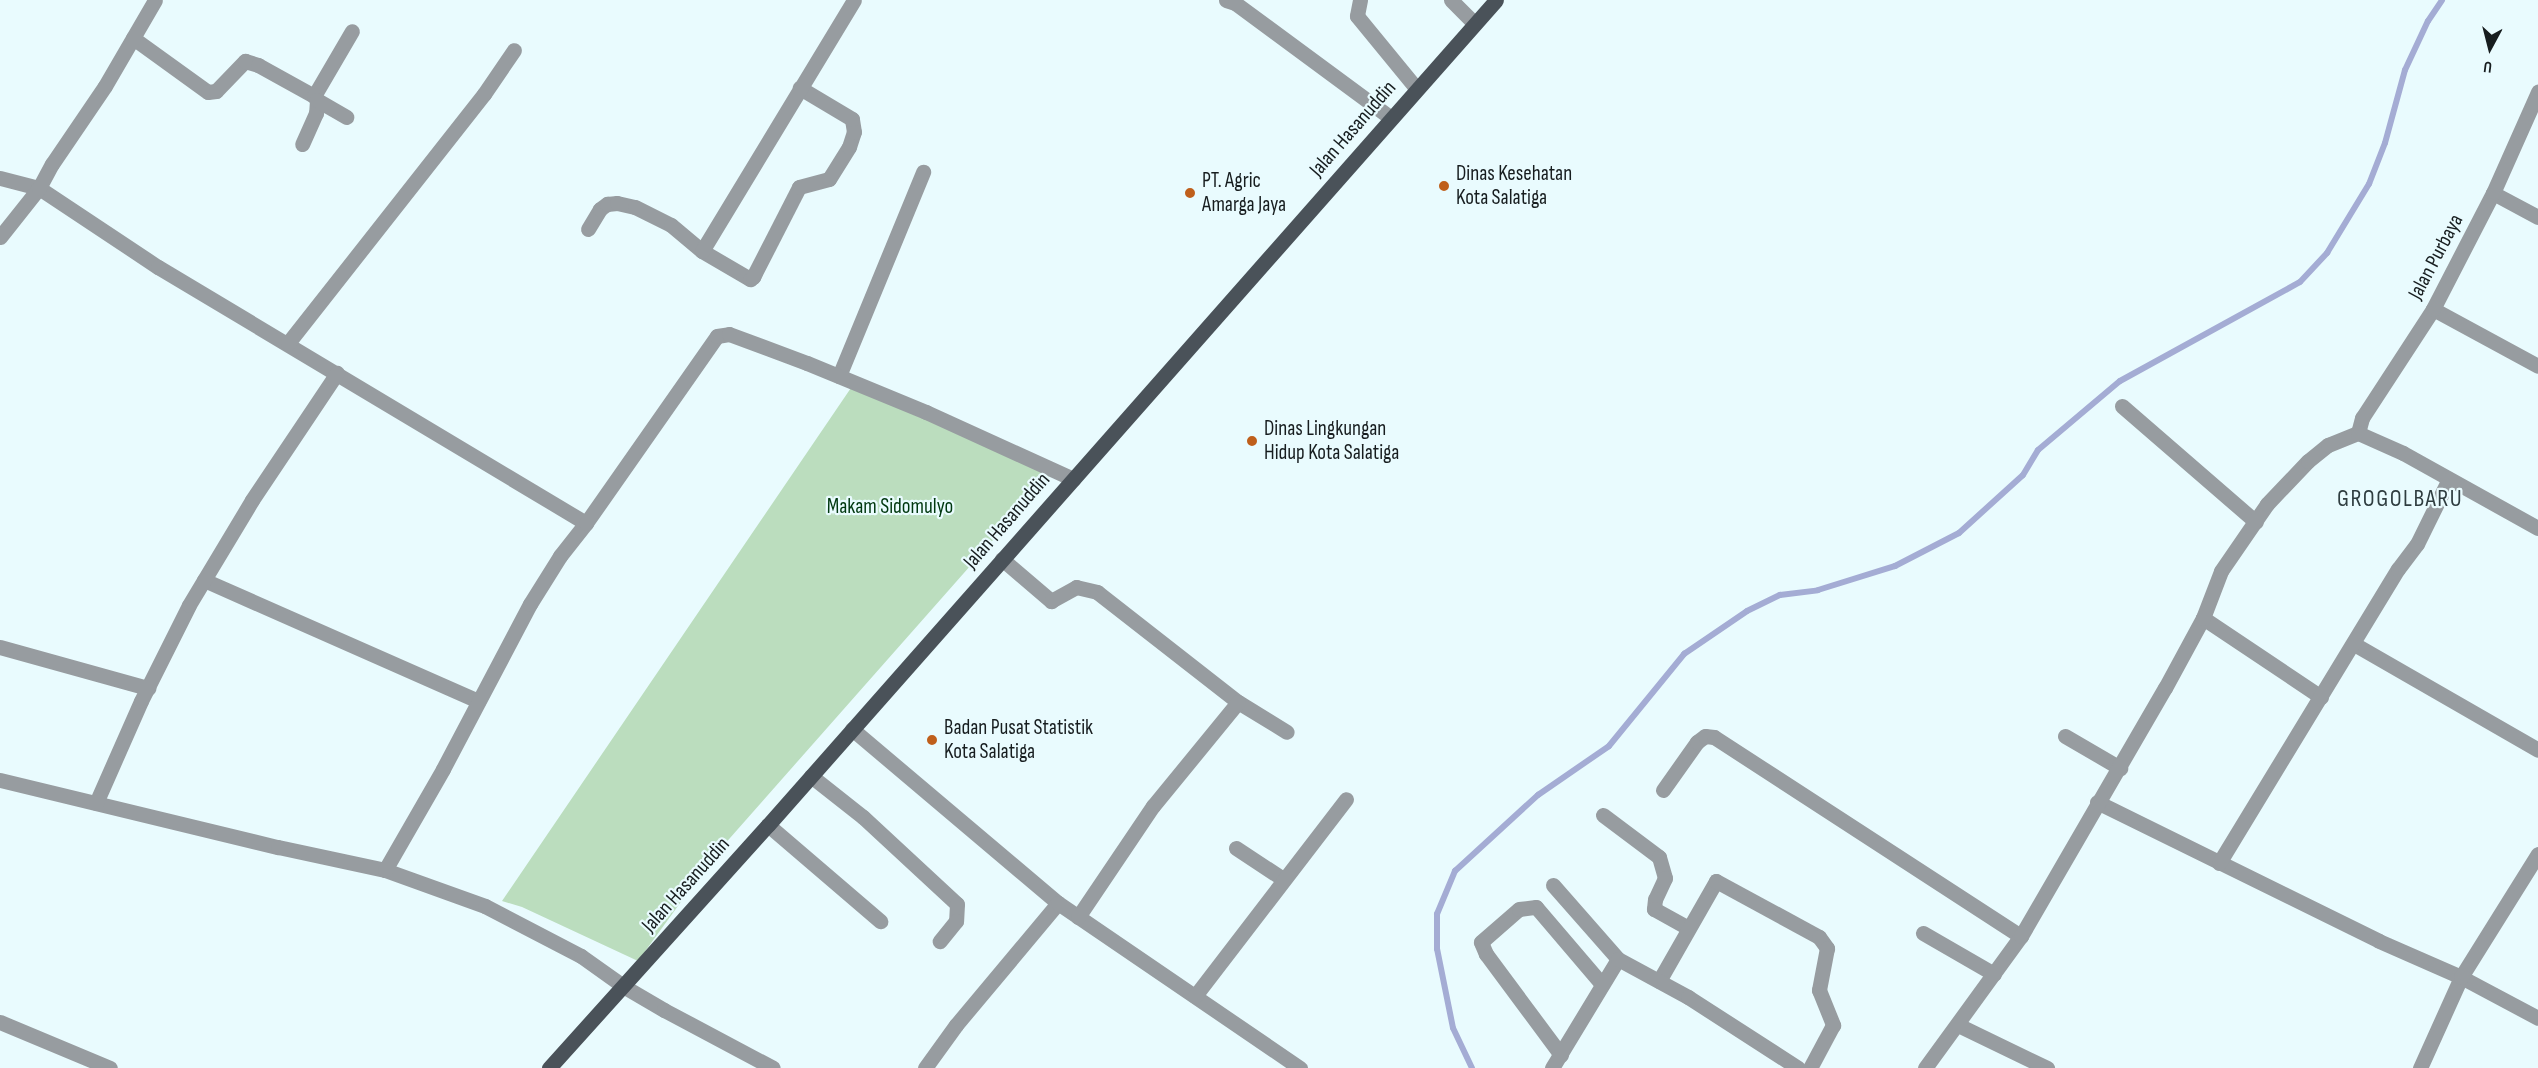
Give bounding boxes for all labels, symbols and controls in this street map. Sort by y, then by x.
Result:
north arrow [2460,18,2520,78]
text: U [2482,56,2493,76]
street label: Jalan Hasanuddin [1304,76,1402,182]
place label: Dinas Kesehatan Kota Salatiga [1456,161,1572,211]
place label: PT. Agric Amarga Jaya [1202,168,1286,218]
marker: Dinas Kesehatan Kota Salatiga [1437,179,1451,193]
marker: PT. Agric Amarga Jaya [1183,186,1197,200]
street label: Jalan Purbaya [2403,210,2469,304]
place label: Dinas Lingkungan Hidup Kota Salatiga [1264,416,1399,466]
marker: Dinas Lingkungan Hidup Kota Salatiga [1245,434,1259,448]
street label: Jalan Hasanuddin [958,468,1056,574]
district label: GROGOLBARU [2337,485,2463,513]
park label: Makam Sidomulyo [827,494,953,520]
place label: Badan Pusat Statistik Kota Salatiga [944,715,1093,765]
marker: Badan Pusat Statistik Kota Salatiga [925,733,939,747]
street label: Jalan Hasanuddin [637,832,735,938]

